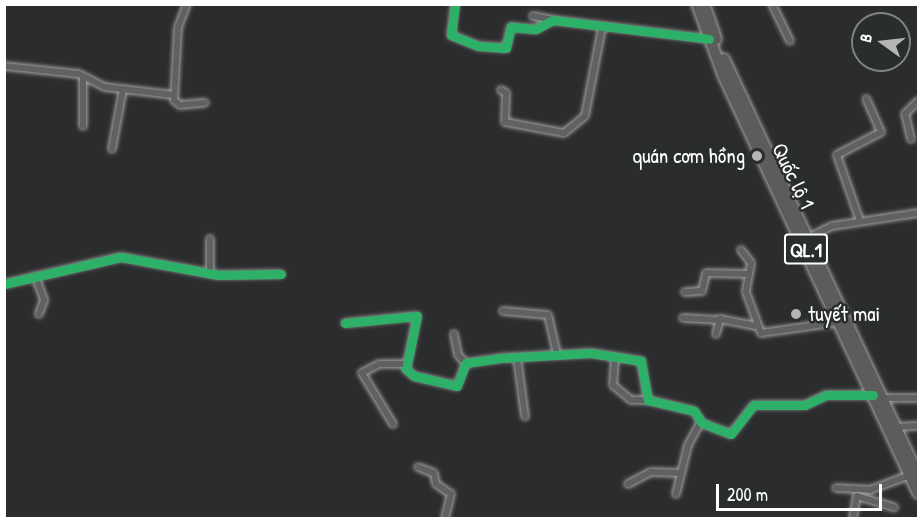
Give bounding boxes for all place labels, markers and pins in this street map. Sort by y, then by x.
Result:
place label: quán cơm hồng [632,143,745,169]
marker: quán cơm hồng [750,149,764,163]
place label: tuyết mai [808,301,880,327]
marker: tuyết mai [789,307,803,321]

